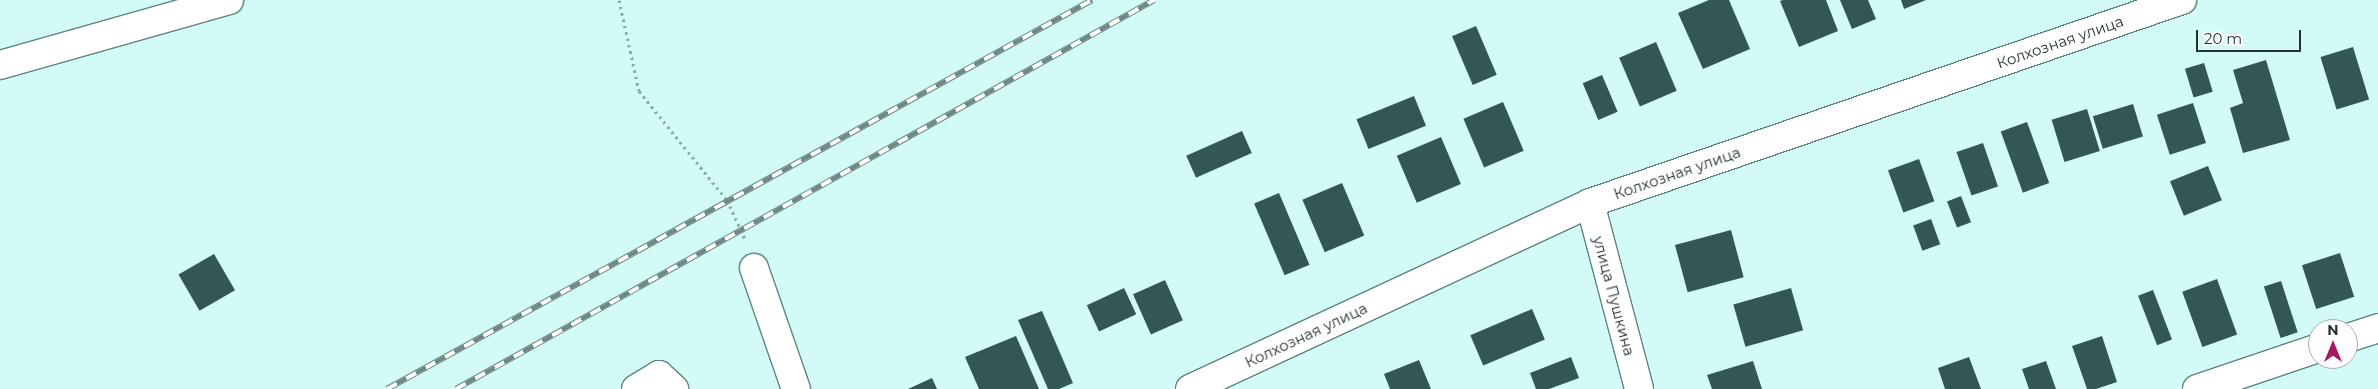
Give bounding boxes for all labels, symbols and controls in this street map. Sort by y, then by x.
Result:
street label: Колхозная улица [1994,12,2126,72]
scale bar [2198,20,2303,52]
text: 20 m [2204,29,2242,48]
street label: Колхозная улица [1611,143,1743,203]
street label: улица Пушкина [1589,234,1639,358]
street label: Колхозная улица [1242,299,1370,371]
north arrow [2308,319,2358,369]
text: N [2327,321,2339,339]

